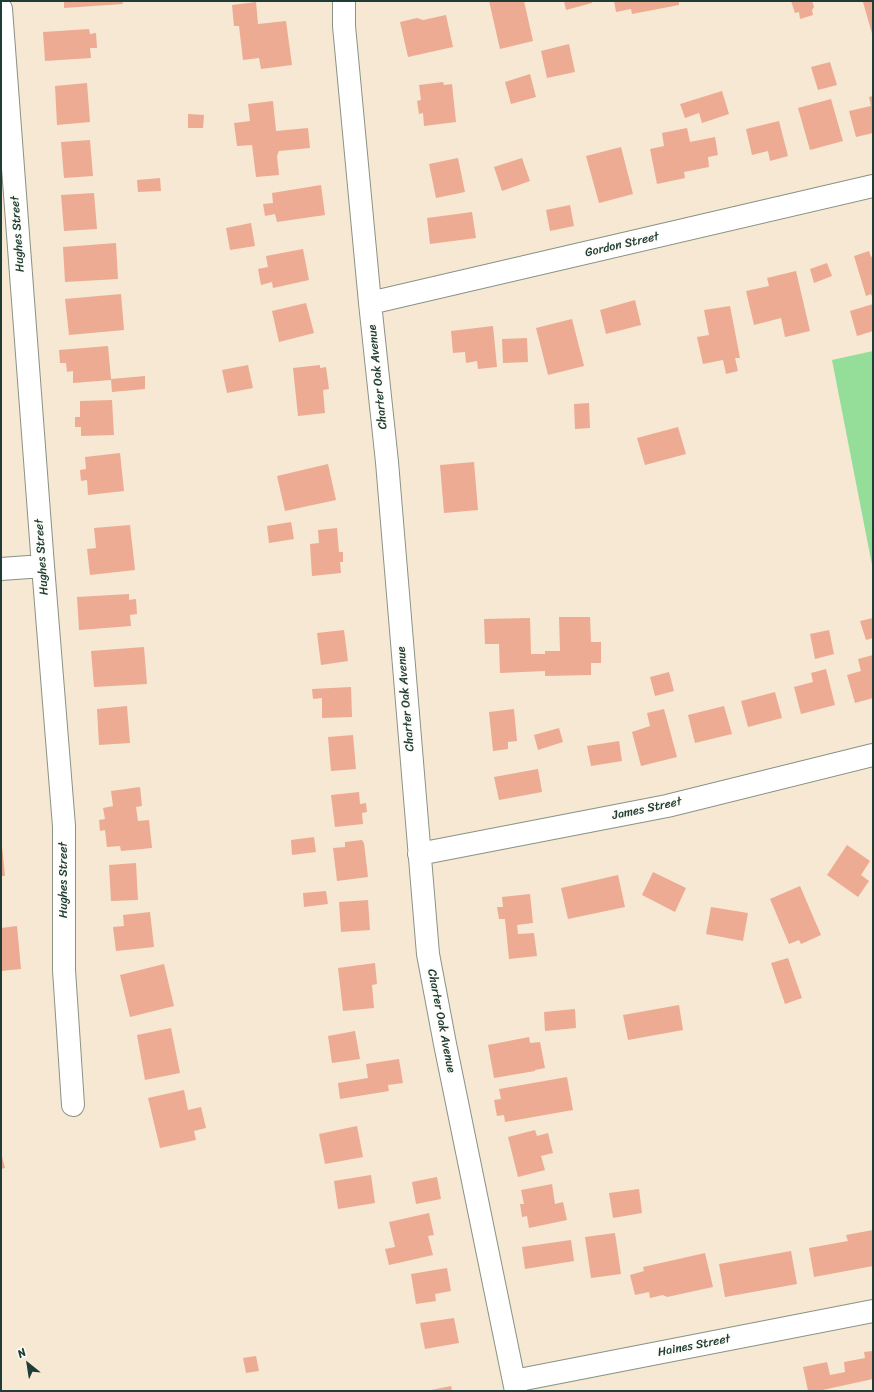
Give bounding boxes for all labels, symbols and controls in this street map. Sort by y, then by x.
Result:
street label: Hughes Street [8,195,28,273]
street label: Gordon Street [584,230,660,260]
street label: Charter Oak Avenue [365,324,391,430]
street label: Hughes Street [32,518,52,596]
street label: Charter Oak Avenue [394,646,418,752]
street label: James Street [611,795,683,823]
street label: Hughes Street [57,842,71,918]
street label: Charter Oak Avenue [424,968,458,1074]
street label: Haines Street [657,1332,731,1360]
text: N [14,1343,30,1363]
north arrow [8,1344,48,1384]

